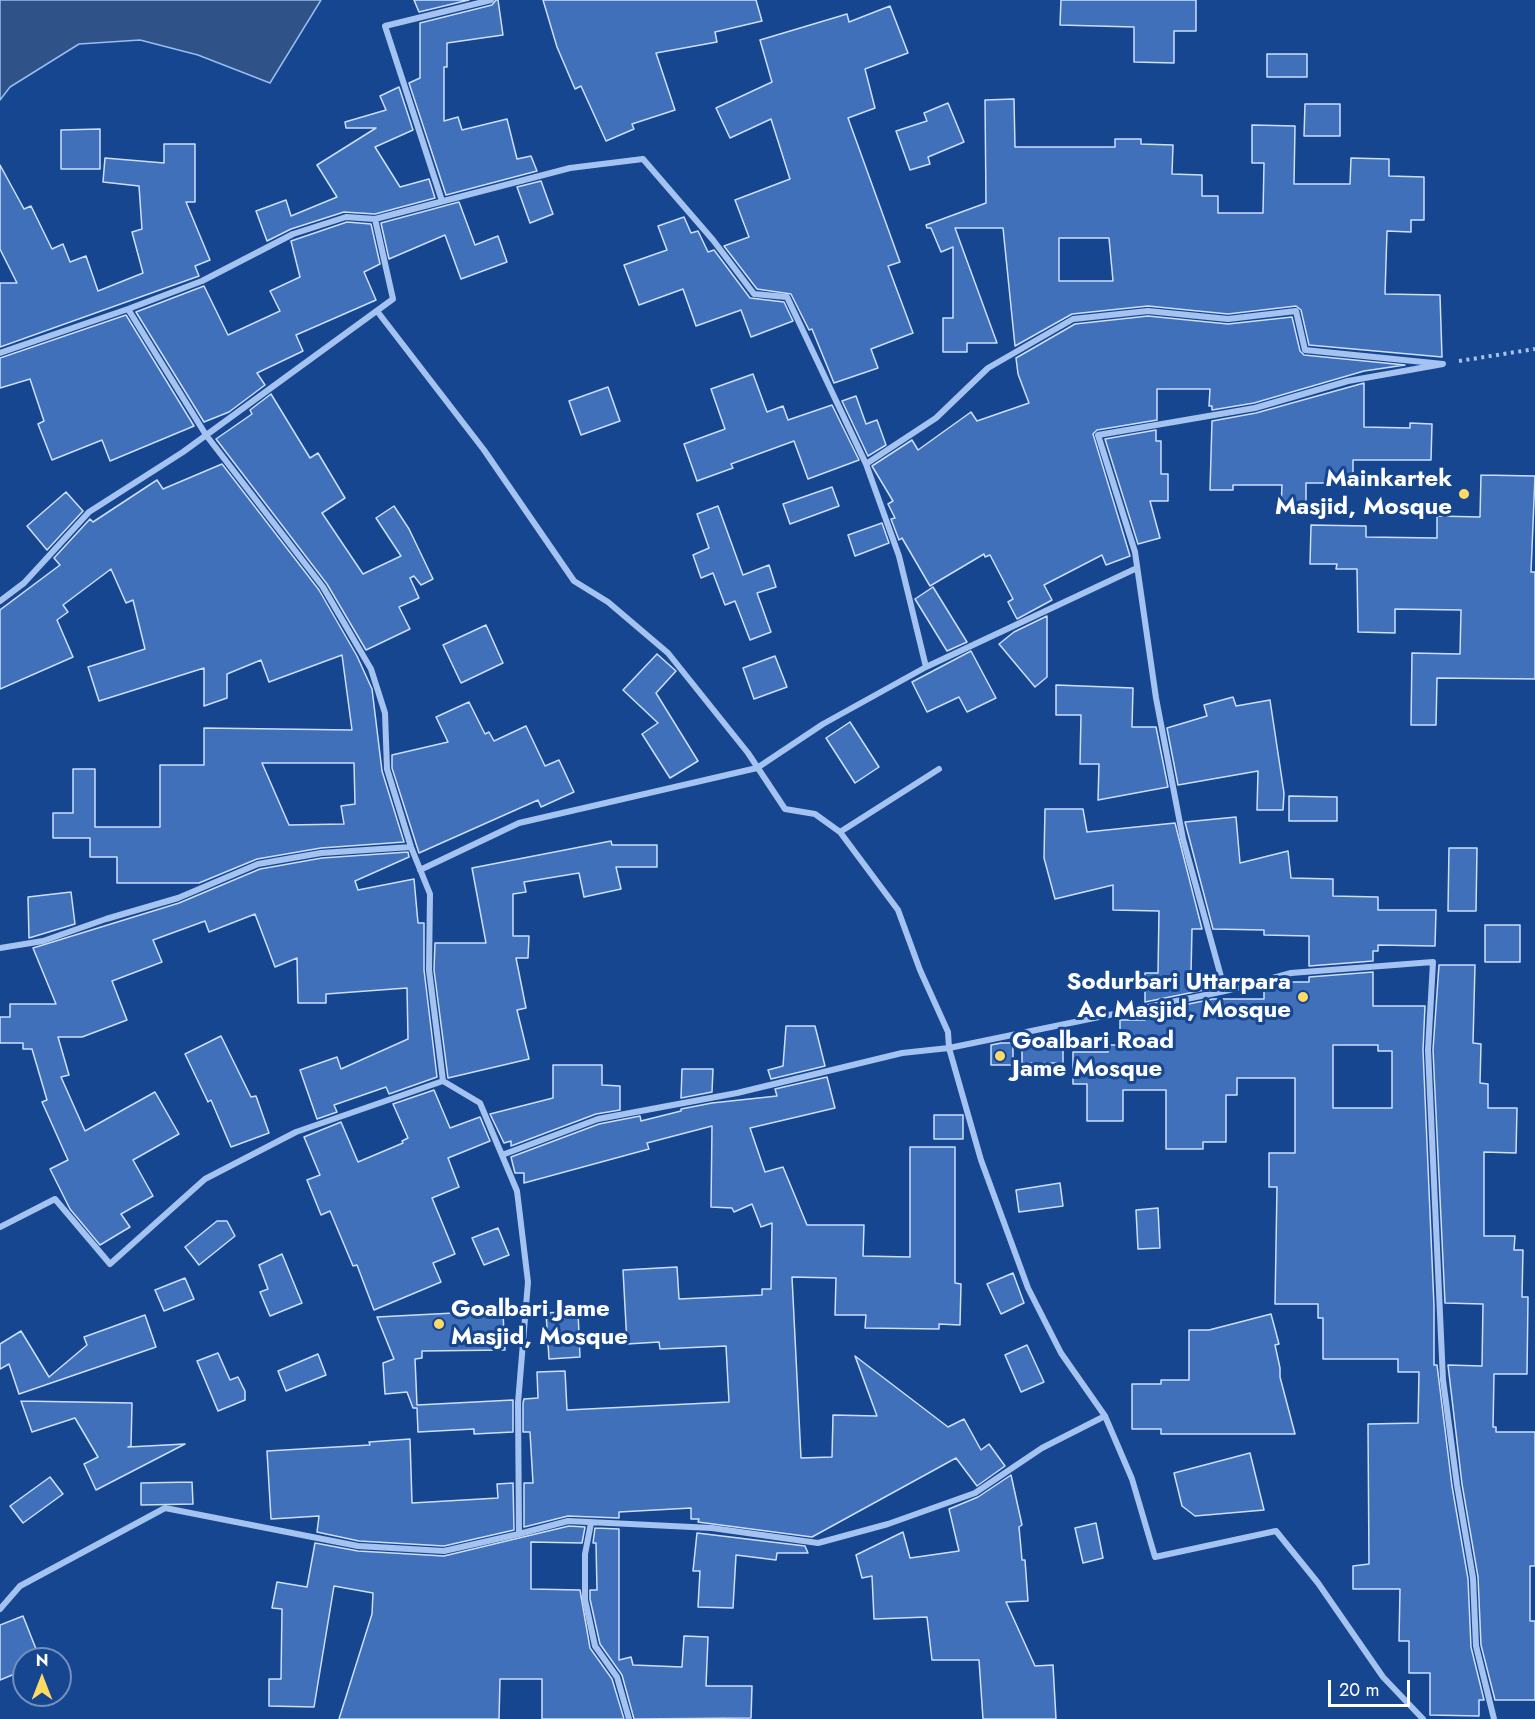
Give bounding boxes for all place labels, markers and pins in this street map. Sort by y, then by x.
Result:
place label: Mainkartek Masjid, Mosque [1275,466,1452,522]
marker: Mainkartek Masjid, Mosque [1457,487,1471,501]
place label: Sodurbari Uttarpara Ac Masjid, Mosque [1067,969,1291,1025]
marker: Sodurbari Uttarpara Ac Masjid, Mosque [1296,990,1310,1004]
place label: Goalbari Road Jame Mosque [1012,1028,1174,1084]
marker: Goalbari Road Jame Mosque [993,1049,1007,1063]
place label: Goalbari Jame Masjid, Mosque [451,1296,628,1352]
marker: Goalbari Jame Masjid, Mosque [432,1317,446,1331]

